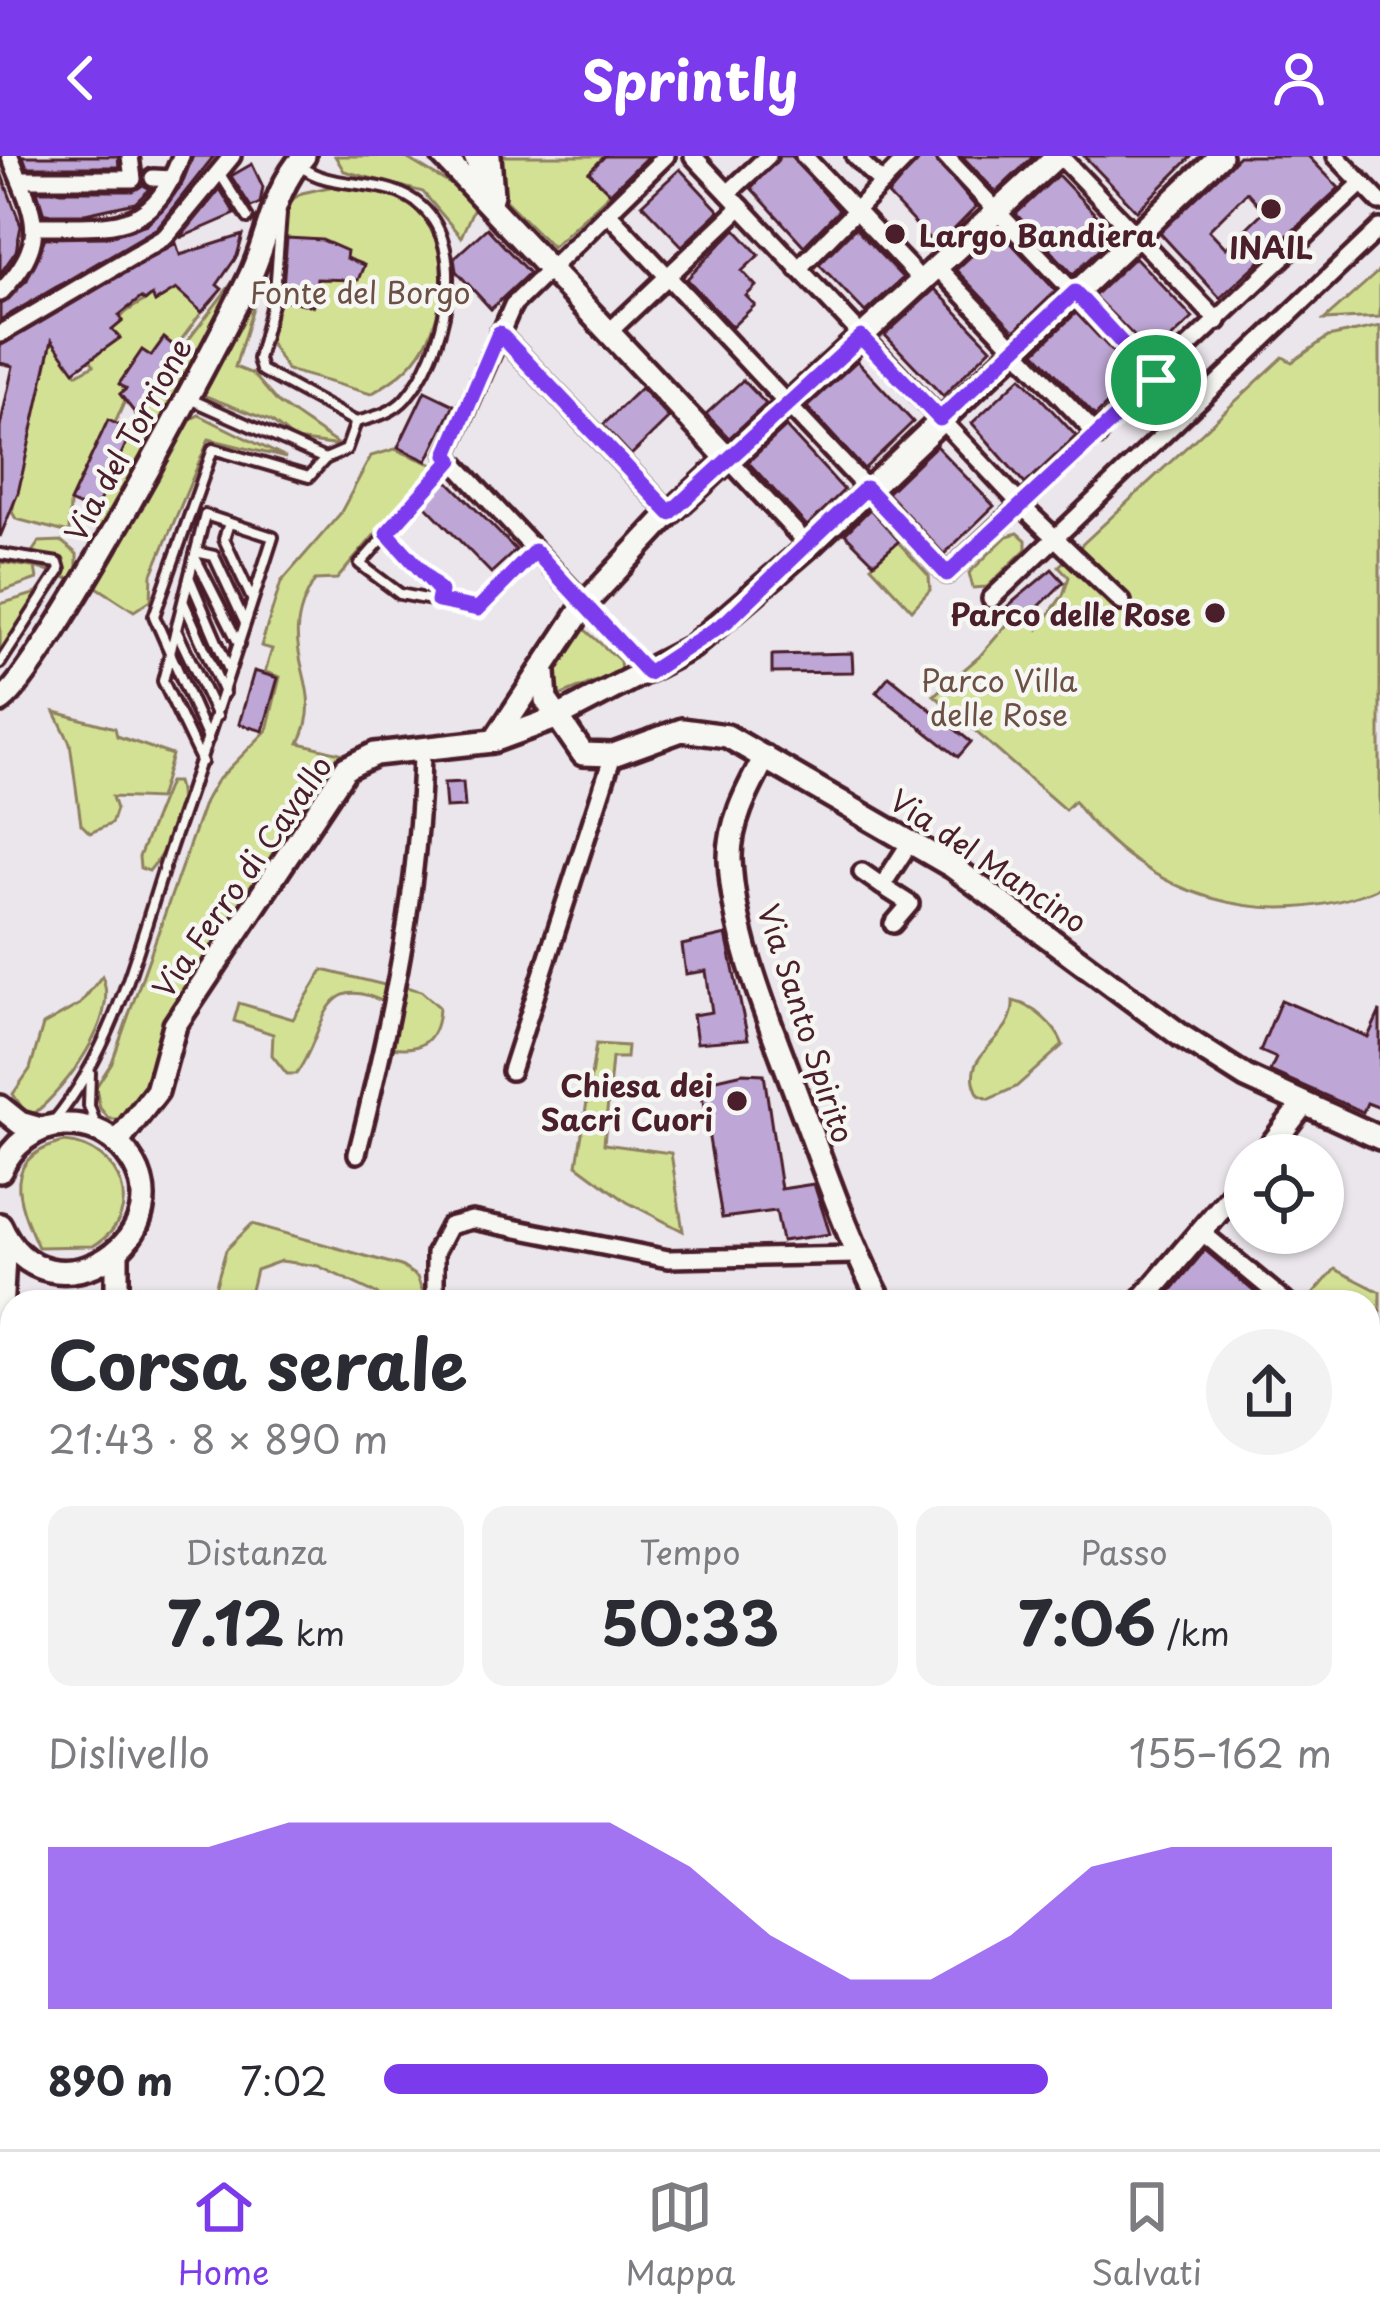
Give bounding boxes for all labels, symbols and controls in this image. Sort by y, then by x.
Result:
text: Sprintly [582,38,798,119]
icon: back [48,45,114,111]
icon: person [1266,45,1332,111]
marker: INAIL [1258,196,1284,222]
place label: Largo Bandiera [919,212,1157,257]
marker: Largo Bandiera [882,221,908,247]
place label: INAIL [1229,224,1313,269]
park label: Fonte del Borgo [249,269,471,314]
street label: Via del Torrione [52,328,202,550]
pin [1105,329,1207,431]
icon: arrive [1123,347,1189,413]
place label: Parco delle Rose [950,591,1191,636]
marker: Parco delle Rose [1202,600,1228,626]
park label: Parco Villa delle Rose [921,657,1078,736]
street label: Via Ferro di Cavallo [140,746,342,1006]
street label: Via del Mancino [881,777,1097,943]
street label: Via Santo Spirito [747,898,867,1148]
place label: Chiesa dei Sacri Cuori [541,1062,713,1141]
marker: Chiesa dei Sacri Cuori [724,1088,750,1114]
map controls [1224,1134,1344,1254]
button: locate [1224,1134,1344,1254]
text: Corsa serale [48,1313,467,1412]
button: share [1206,1329,1332,1455]
text: 21:43 · 8 × 890 m [48,1408,388,1467]
text: Distanza [185,1526,327,1576]
text: Tempo [640,1526,740,1576]
text: Passo [1080,1526,1168,1576]
text: 7.12 [167,1576,285,1666]
text: 50:33 [601,1576,779,1666]
text: 7:06 [1018,1576,1156,1666]
text: km [285,1607,345,1657]
text: /km [1156,1607,1230,1657]
text: Dislivello [48,1722,210,1781]
text: 155–162 m [1129,1722,1332,1781]
text: 890 m [48,2050,173,2109]
text: 7:02 [240,2050,328,2109]
tab: Home [178,2174,270,2296]
tab: Mappa [625,2174,735,2296]
tab: Salvati [1091,2174,1202,2296]

